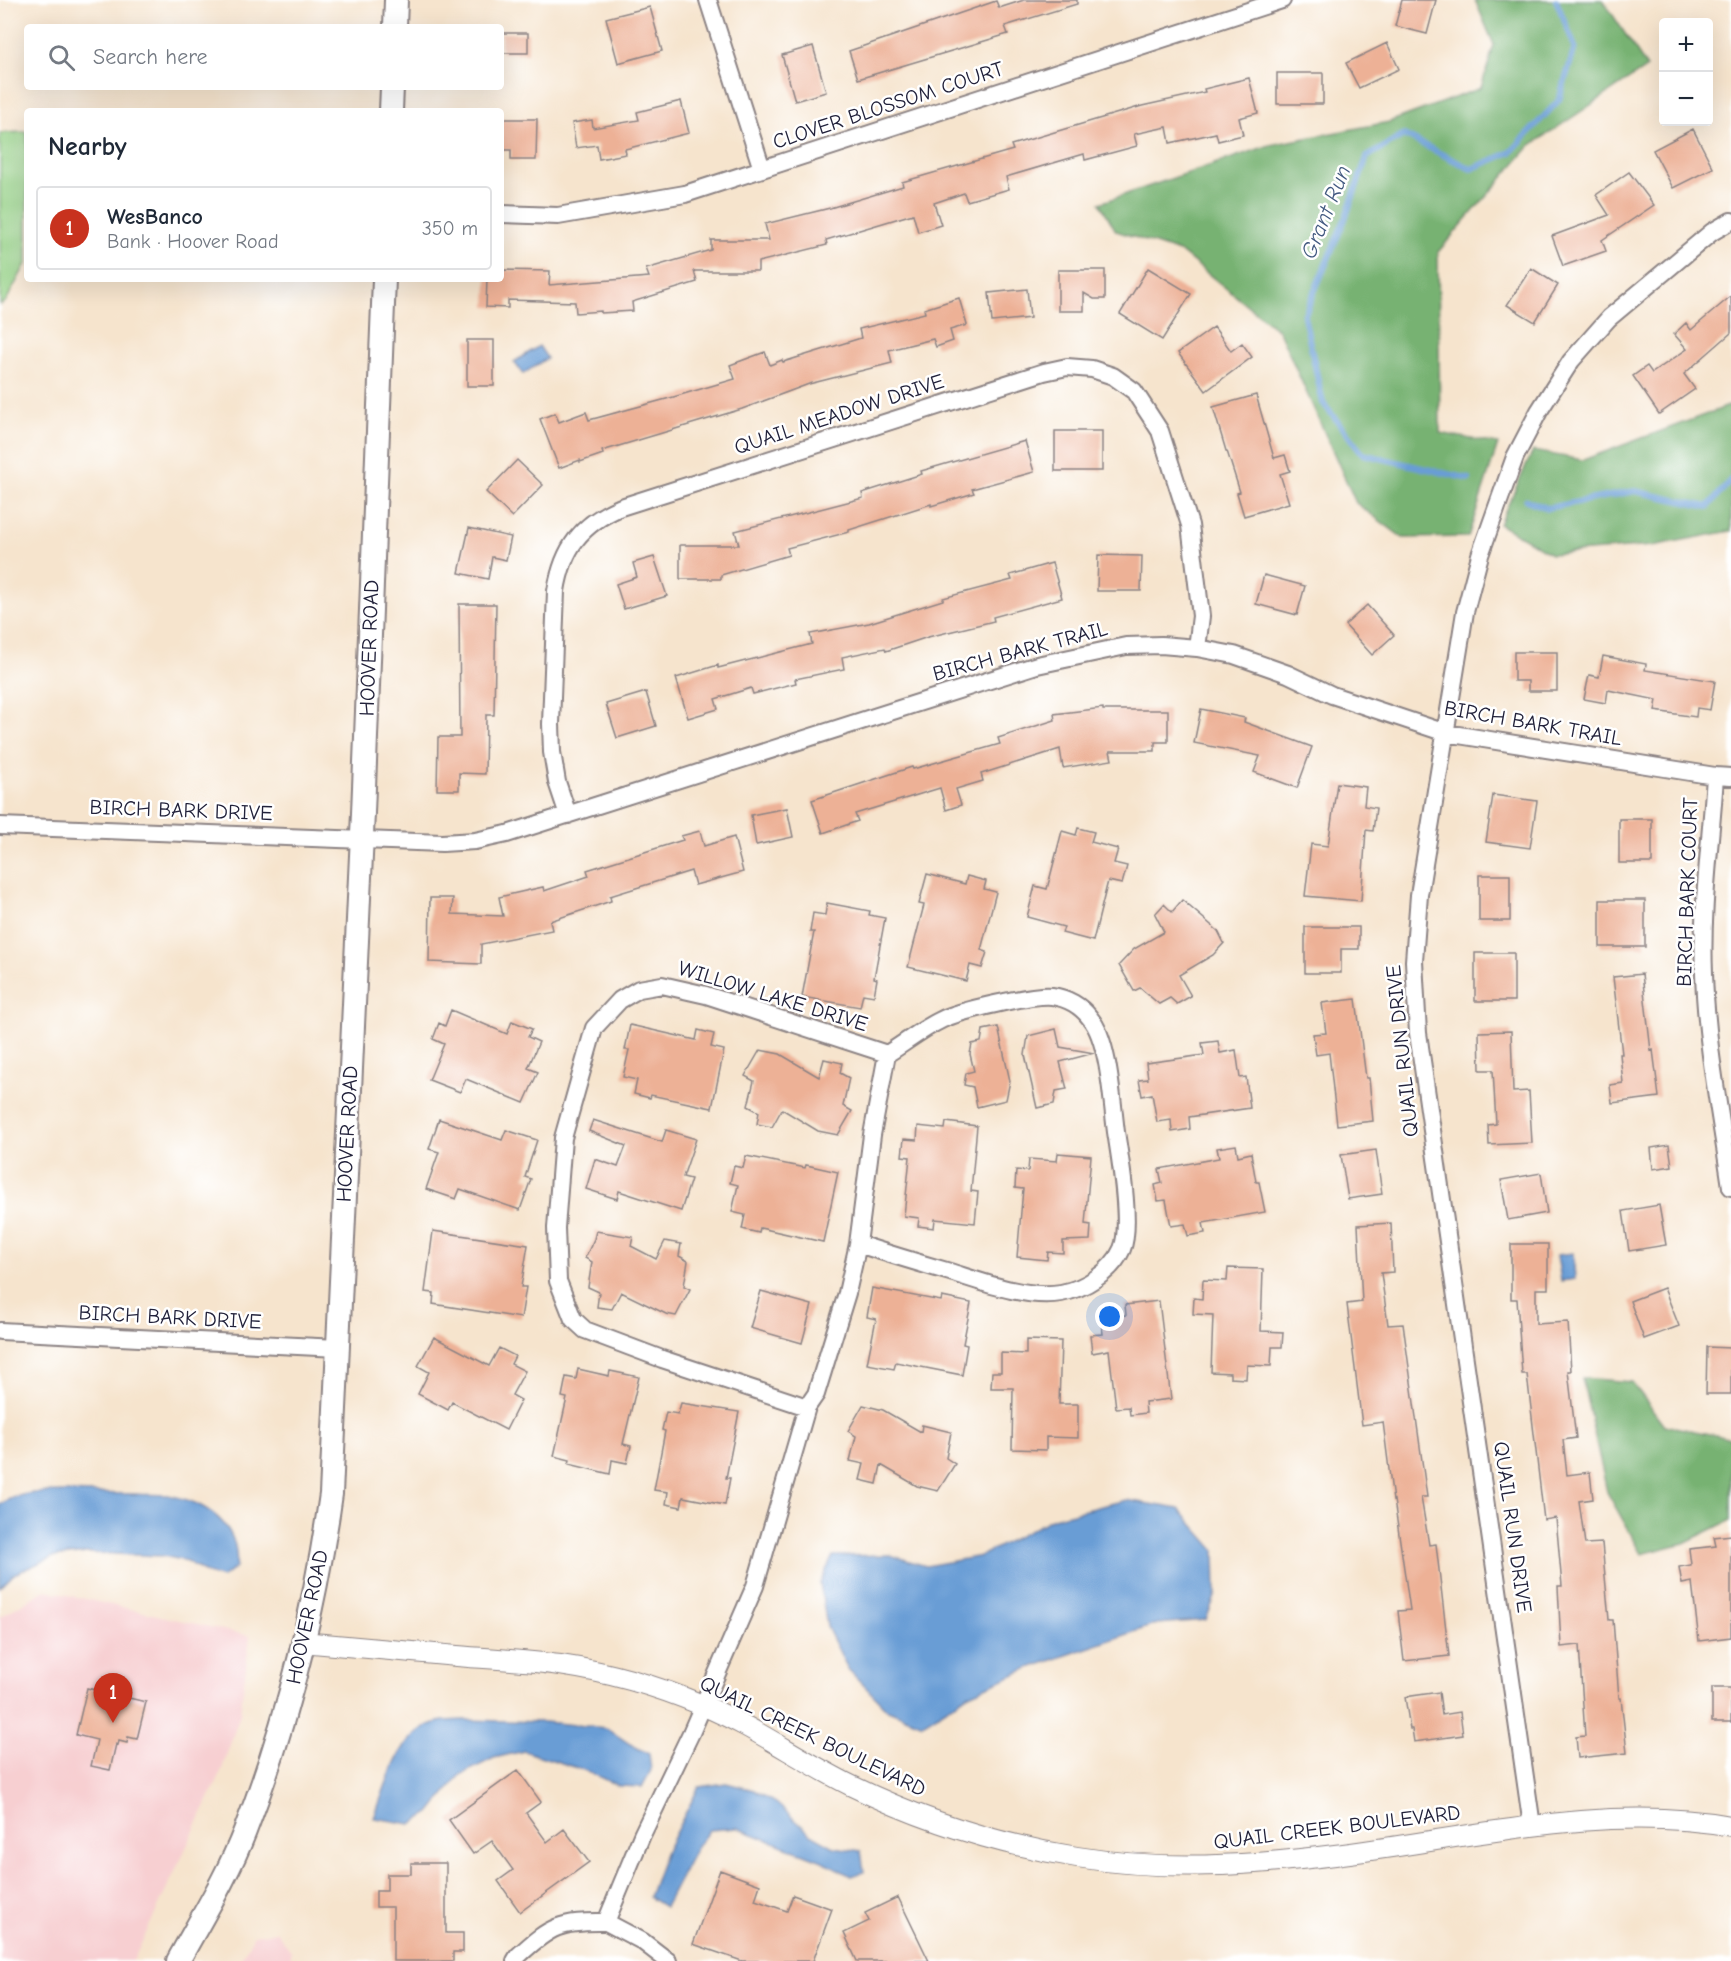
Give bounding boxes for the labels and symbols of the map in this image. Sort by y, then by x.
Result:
street label: CLOVER BLOSSOM COURT [770,56,1006,154]
water label: Grant Run [1296,162,1356,262]
street label: QUAIL MEADOW DRIVE [731,369,947,459]
street label: HOOVER ROAD [355,579,383,717]
street label: BIRCH BARK TRAIL [930,616,1110,686]
street label: BIRCH BARK TRAIL [1442,696,1624,751]
street label: BIRCH BARK DRIVE [89,795,273,825]
street label: BIRCH BARK COURT [1672,797,1702,987]
street label: WILLOW LAKE DRIVE [675,956,871,1036]
street label: QUAIL RUN DRIVE [1381,964,1423,1138]
street label: HOOVER ROAD [331,1065,363,1203]
street label: BIRCH BARK DRIVE [78,1300,262,1334]
your location [1095,1302,1124,1331]
street label: QUAIL RUN DRIVE [1489,1440,1537,1614]
street label: HOOVER ROAD [281,1548,333,1686]
street label: QUAIL CREEK BOULEVARD [696,1671,930,1801]
pin: 1 [94,1674,132,1723]
street label: QUAIL CREEK BOULEVARD [1212,1800,1462,1854]

